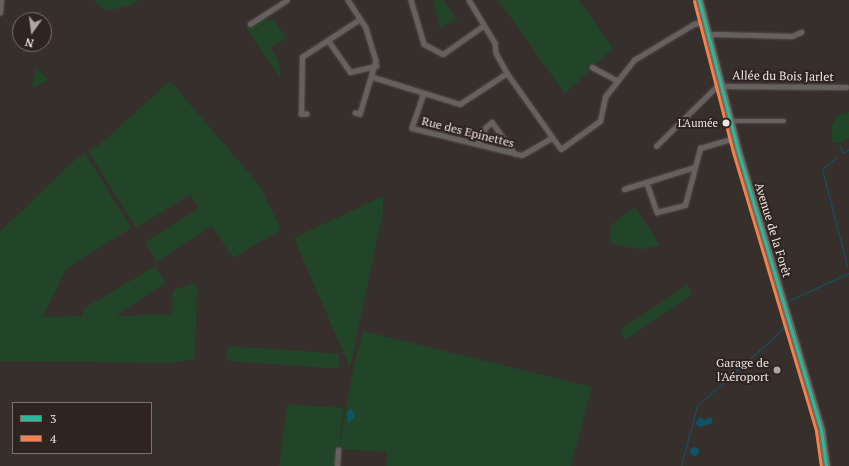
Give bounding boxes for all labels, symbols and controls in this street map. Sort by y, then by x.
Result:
north arrow [12,12,52,52]
text: N [24,35,35,50]
street label: Allée du Bois Jarlet [732,68,834,84]
street label: Rue des Epinettes [420,114,516,150]
place label: L'Aumée [678,116,718,130]
marker: L'Aumée [721,118,731,128]
street label: Avenue de la Forêt [752,181,794,279]
place label: Garage de l'Aéroport [716,356,769,384]
marker: Garage de l'Aéroport [772,365,782,375]
legend [12,402,152,454]
text: 3 [50,411,56,426]
text: 4 [50,431,56,446]

